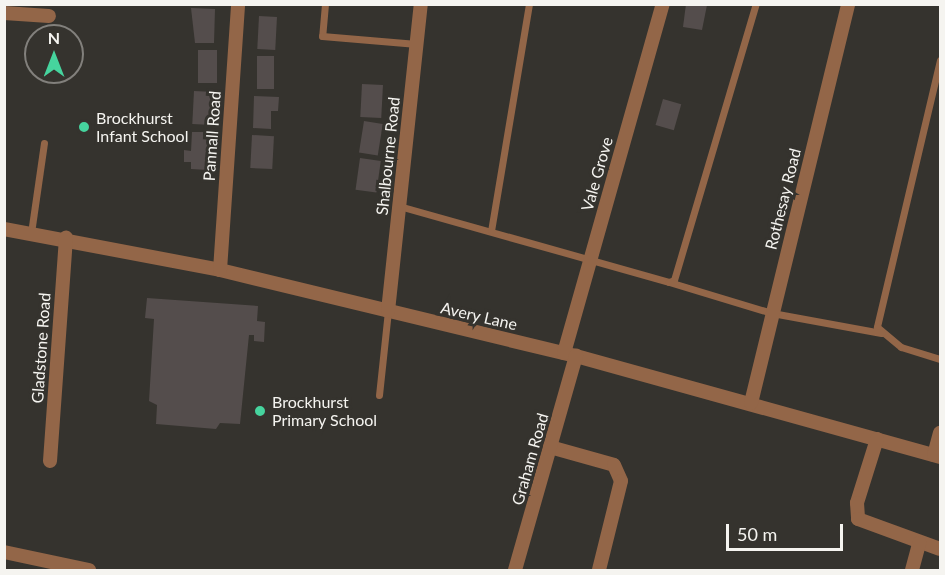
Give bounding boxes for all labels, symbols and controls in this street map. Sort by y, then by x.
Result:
north arrow [24,24,84,84]
text: N [48,28,60,47]
street label: Pannall Road [199,90,225,182]
street label: Shalbourne Road [372,96,404,216]
place label: Brockhurst Infant School [96,108,188,146]
marker: Brockhurst Infant School [77,120,91,134]
street label: Vale Grove [577,135,617,213]
street label: Rothesay Road [761,146,805,252]
street label: Gladstone Road [28,292,54,404]
street label: Avery Lane [439,298,519,334]
place label: Brockhurst Primary School [272,392,378,430]
marker: Brockhurst Primary School [253,404,267,418]
street label: Graham Road [508,411,552,507]
scale bar [729,512,846,550]
text: 50 m [737,523,777,545]

